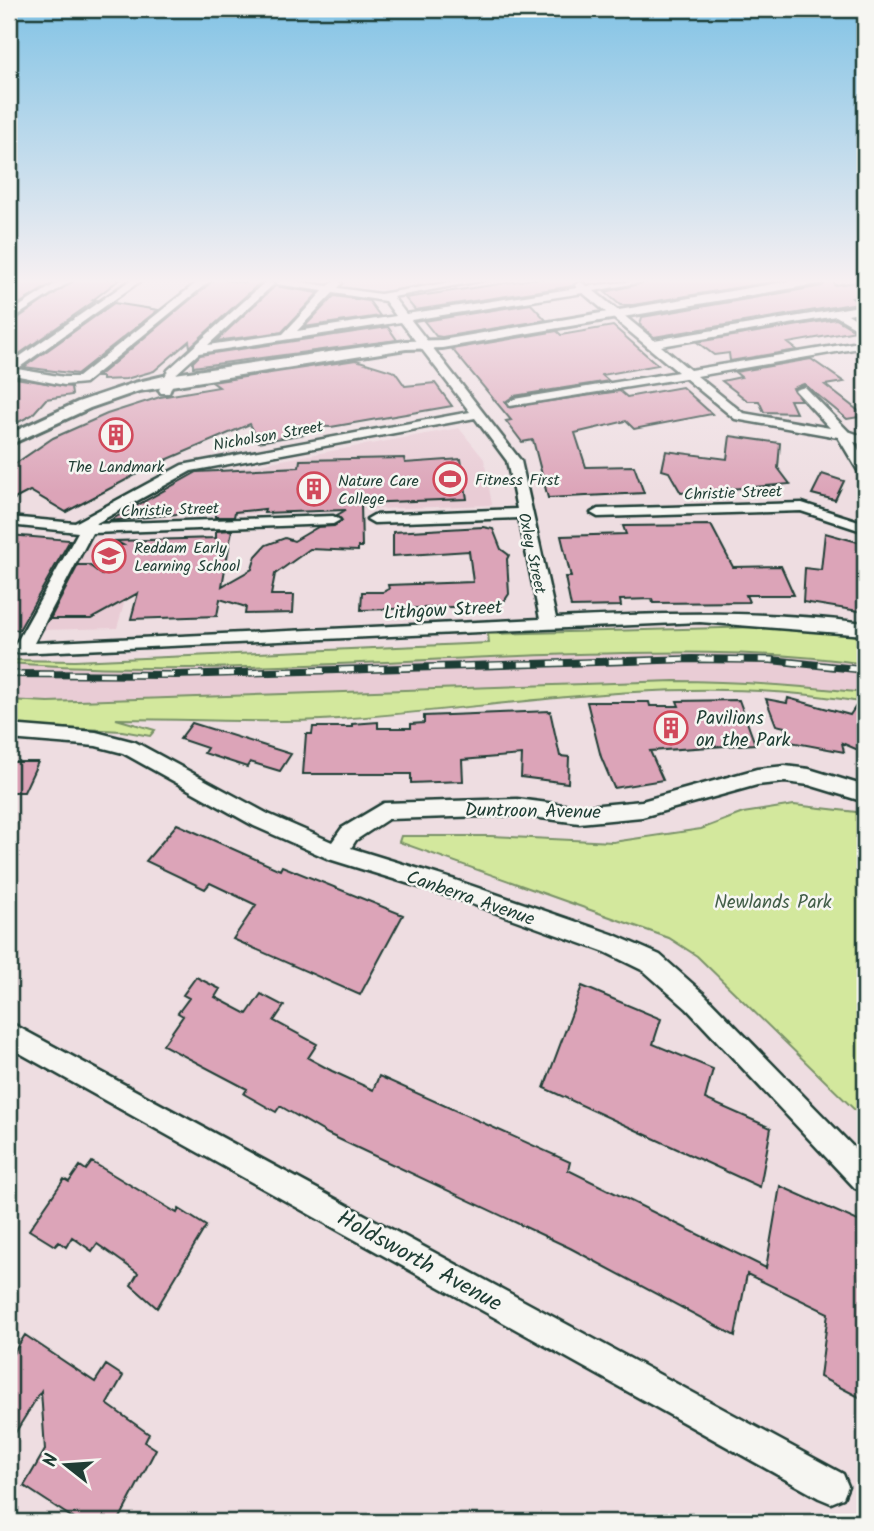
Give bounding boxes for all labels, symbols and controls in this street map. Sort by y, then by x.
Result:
street label: Nicholson Street [211,414,326,458]
building icon: The Landmark [97,416,135,454]
place label: The Landmark [68,455,165,480]
sports icon: Fitness First [431,460,469,498]
place label: Fitness First [475,468,560,493]
place label: Nature Care College [338,469,419,512]
building icon: Nature Care College [295,470,333,508]
street label: Christie Street [684,479,783,508]
street label: Christie Street [121,496,220,525]
street label: Oxley Street [511,510,552,597]
place label: Reddam Early Learning School [134,536,240,579]
school or university icon: Reddam Early Learning School [90,537,128,575]
street label: Lithgow Street [383,593,504,629]
place label: Pavilions on the Park [696,704,791,756]
building icon: Pavilions on the Park [652,709,690,747]
street label: Duntroon Avenue [465,796,602,828]
street label: Canberra Avenue [402,863,539,935]
park label: Newlands Park [714,888,832,918]
street label: Holdsworth Avenue [330,1201,508,1322]
north arrow [32,1430,102,1500]
text: N [36,1450,68,1471]

